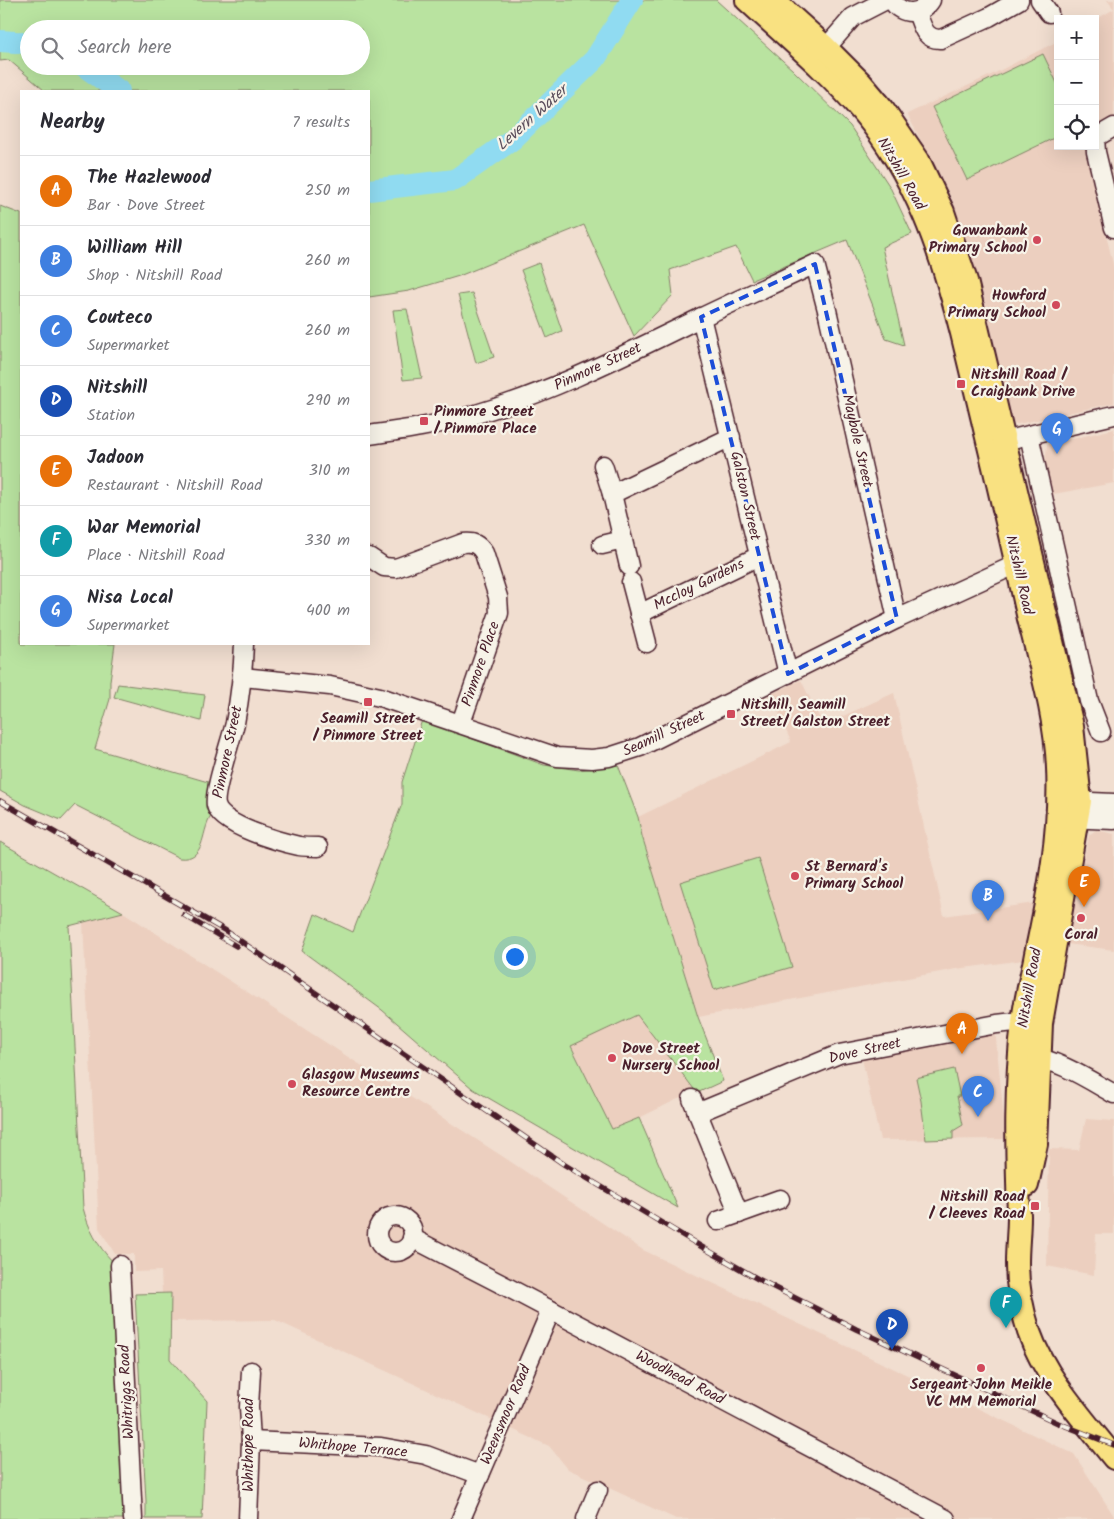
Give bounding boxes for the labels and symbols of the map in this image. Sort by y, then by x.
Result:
water label: Levern Water [491,77,576,157]
street label: Nitshill Road [870,133,932,216]
place label: Gowanbank Primary School [929,219,1028,260]
marker: Gowanbank Primary School [1031,234,1043,246]
place label: Howford Primary School [948,284,1047,325]
marker: Howford Primary School [1050,299,1062,311]
street label: Pinmore Street [550,336,646,398]
place label: Nitshill Road / Craigbank Drive [971,363,1076,404]
marker: Nitshill Road / Craigbank Drive [955,378,967,390]
street label: Maybole Street [835,392,879,490]
place label: Pinmore Street / Pinmore Place [433,400,537,441]
pin: G [1041,413,1073,454]
marker: Pinmore Street / Pinmore Place [418,415,430,427]
street label: Galston Street [723,449,767,543]
street label: Nitshill Road [998,533,1040,618]
street label: Mccloy Gardens [649,552,749,617]
street label: Pinmore Place [455,618,507,710]
place label: Nitshill, Seamill Street/ Galston Street [741,693,890,734]
marker: Seamill Street / Pinmore Street [362,696,374,708]
street label: Pinmore Street [206,703,250,801]
street label: Seamill Street [619,704,709,764]
place label: Seamill Street / Pinmore Street [312,707,423,748]
marker: Nitshill, Seamill Street/ Galston Street [725,708,737,720]
place label: St Bernard's Primary School [805,855,903,896]
pin: E [1068,866,1100,907]
marker: St Bernard's Primary School [789,870,801,882]
pin: B [972,880,1004,921]
marker: Coral [1075,912,1087,924]
place label: Coral [1064,923,1098,947]
your location [502,944,528,970]
street label: Nitshill Road [1011,946,1049,1030]
pin: A [946,1013,978,1054]
street label: Dove Street [826,1031,904,1071]
place label: Dove Street Nursery School [622,1037,719,1078]
marker: Dove Street Nursery School [606,1052,618,1064]
place label: Glasgow Museums Resource Centre [302,1063,420,1104]
pin: C [962,1076,994,1117]
marker: Glasgow Museums Resource Centre [286,1078,298,1090]
place label: Nitshill Road / Cleeves Road [928,1185,1026,1226]
marker: Nitshill Road / Cleeves Road [1029,1200,1041,1212]
pin: F [990,1287,1022,1328]
pin: D [876,1309,908,1350]
street label: Whitriggs Road [113,1344,141,1440]
street label: Woodhead Road [631,1344,729,1412]
street label: Weensmoor Road [474,1361,538,1469]
marker: Sergeant John Meikle VC MM Memorial [975,1362,987,1374]
place label: Sergeant John Meikle VC MM Memorial [910,1373,1053,1414]
street label: Whithope Road [237,1397,261,1492]
street label: Whithope Terrace [298,1431,409,1465]

